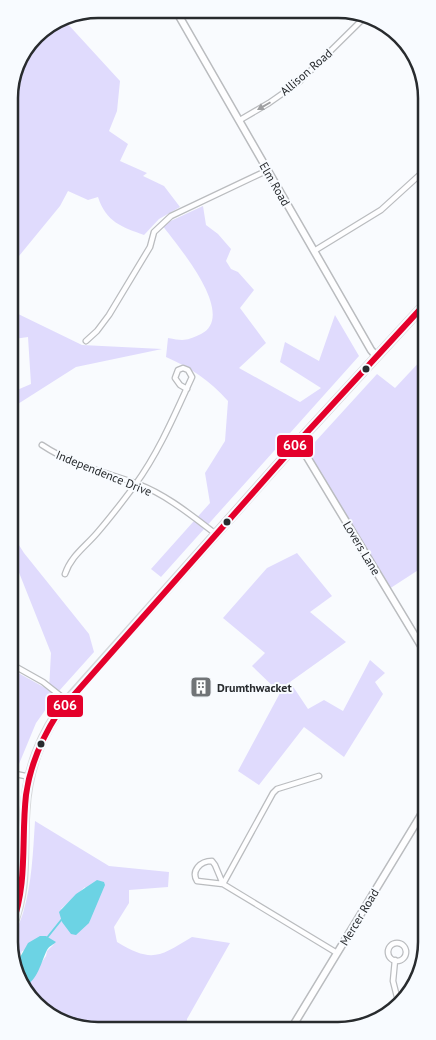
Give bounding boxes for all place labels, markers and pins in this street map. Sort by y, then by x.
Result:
unlabelled marker [361,364,371,374]
unlabelled marker [222,517,232,527]
building icon: Drumthwacket [189,675,213,699]
place label: Drumthwacket [217,680,292,695]
unlabelled marker [36,739,46,749]

